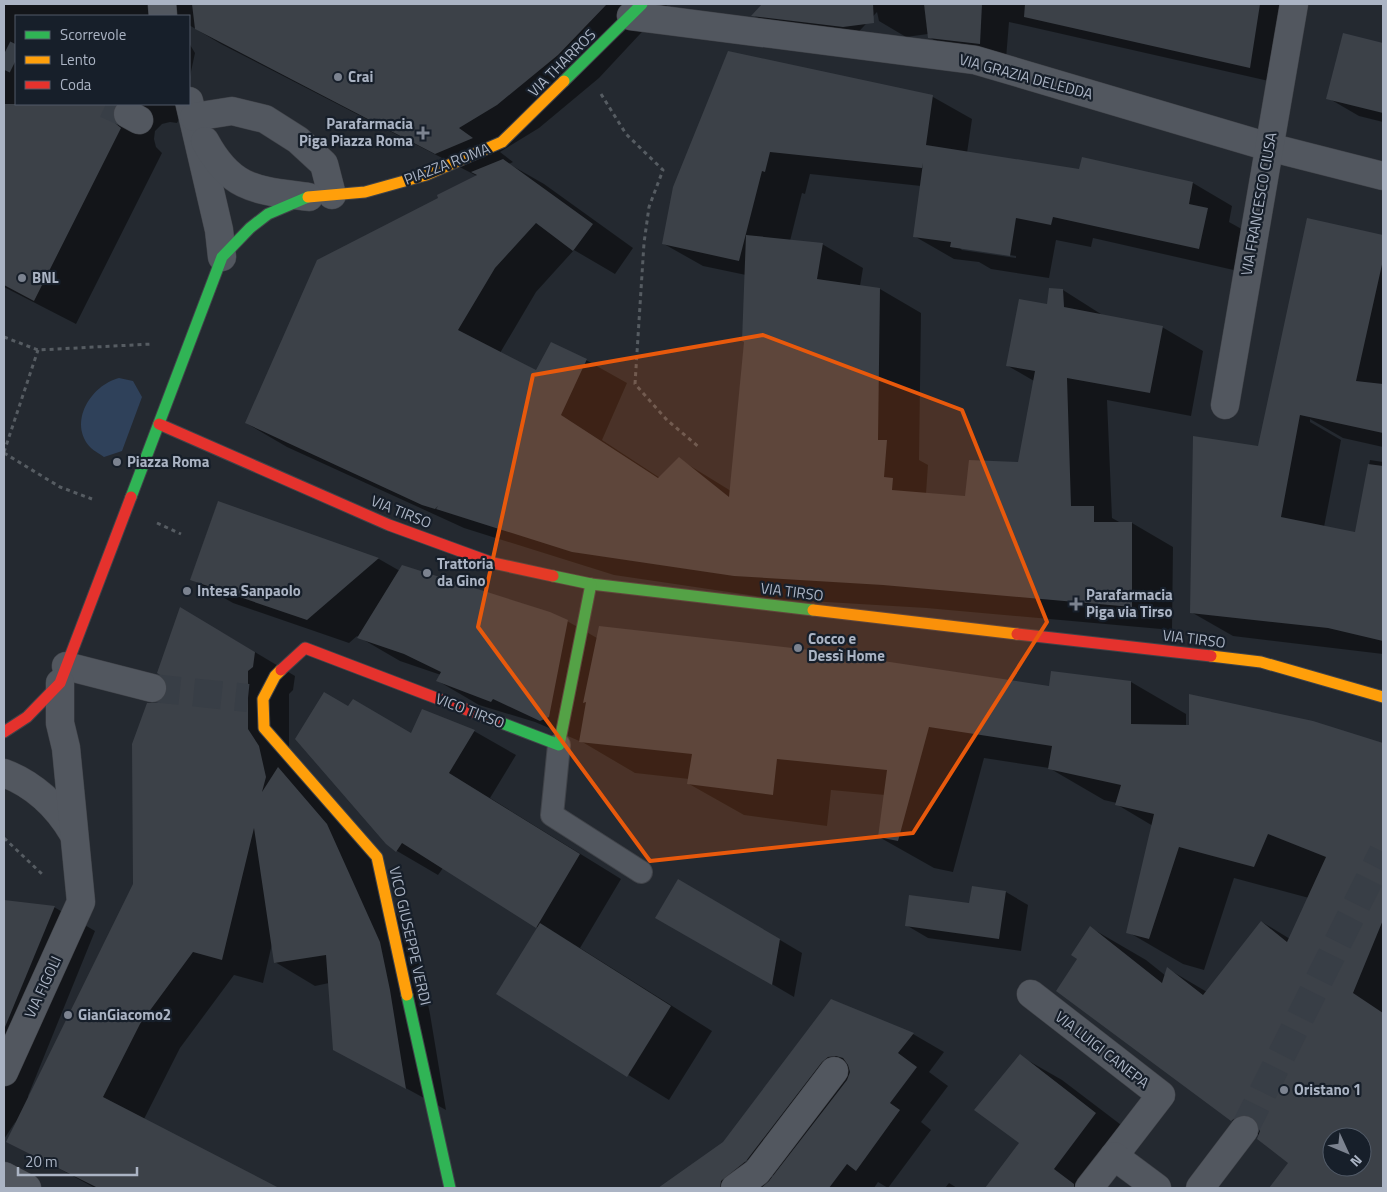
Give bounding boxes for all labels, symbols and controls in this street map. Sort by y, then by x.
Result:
legend [15,15,190,105]
text: Scorrevole [60,23,126,46]
street label: VIA THARROS [522,23,601,102]
text: Lento [60,48,96,71]
street label: VIA GRAZIA DELEDDA [957,48,1096,105]
place label: Crai [348,65,373,88]
marker: Crai [332,71,344,83]
text: Coda [60,73,92,96]
place label: Parafarmacia Piga Piazza Roma [299,112,413,152]
marker: Parafarmacia Piga Piazza Roma [417,127,429,139]
street label: VIA FRANCESCO CIUSA [1235,130,1282,277]
street label: PIAZZA ROMA [400,137,493,190]
place label: BNL [32,266,59,289]
marker: BNL [16,272,28,284]
place label: Piazza Roma [127,450,210,473]
marker: Piazza Roma [111,456,123,468]
street label: VIA TIRSO [367,489,435,534]
place label: Trattoria da Gino [437,552,494,592]
marker: Trattoria da Gino [421,567,433,579]
street label: VIA TIRSO [759,576,825,607]
place label: Intesa Sanpaolo [197,579,301,602]
place label: Parafarmacia Piga via Tirso [1086,583,1173,623]
marker: Intesa Sanpaolo [181,585,193,597]
marker: Parafarmacia Piga via Tirso [1070,598,1082,610]
street label: VIA TIRSO [1161,623,1227,654]
place label: Cocco e Dessì Home [808,627,885,667]
marker: Cocco e Dessì Home [792,642,804,654]
street label: VICO TIRSO [432,687,508,734]
street label: VICO GIUSEPPE VERDI [383,864,438,1007]
street label: VIA FIGOLI [18,952,67,1022]
place label: GianGiacomo2 [78,1003,171,1026]
street label: VIA LUIGI CANEPA [1050,1005,1154,1094]
marker: GianGiacomo2 [62,1009,74,1021]
place label: Oristano 1 [1294,1078,1361,1101]
marker: Oristano 1 [1278,1084,1290,1096]
north arrow [1322,1127,1372,1177]
scale bar [18,1144,136,1176]
text: 20 m [25,1150,58,1173]
text: N [1346,1151,1368,1172]

